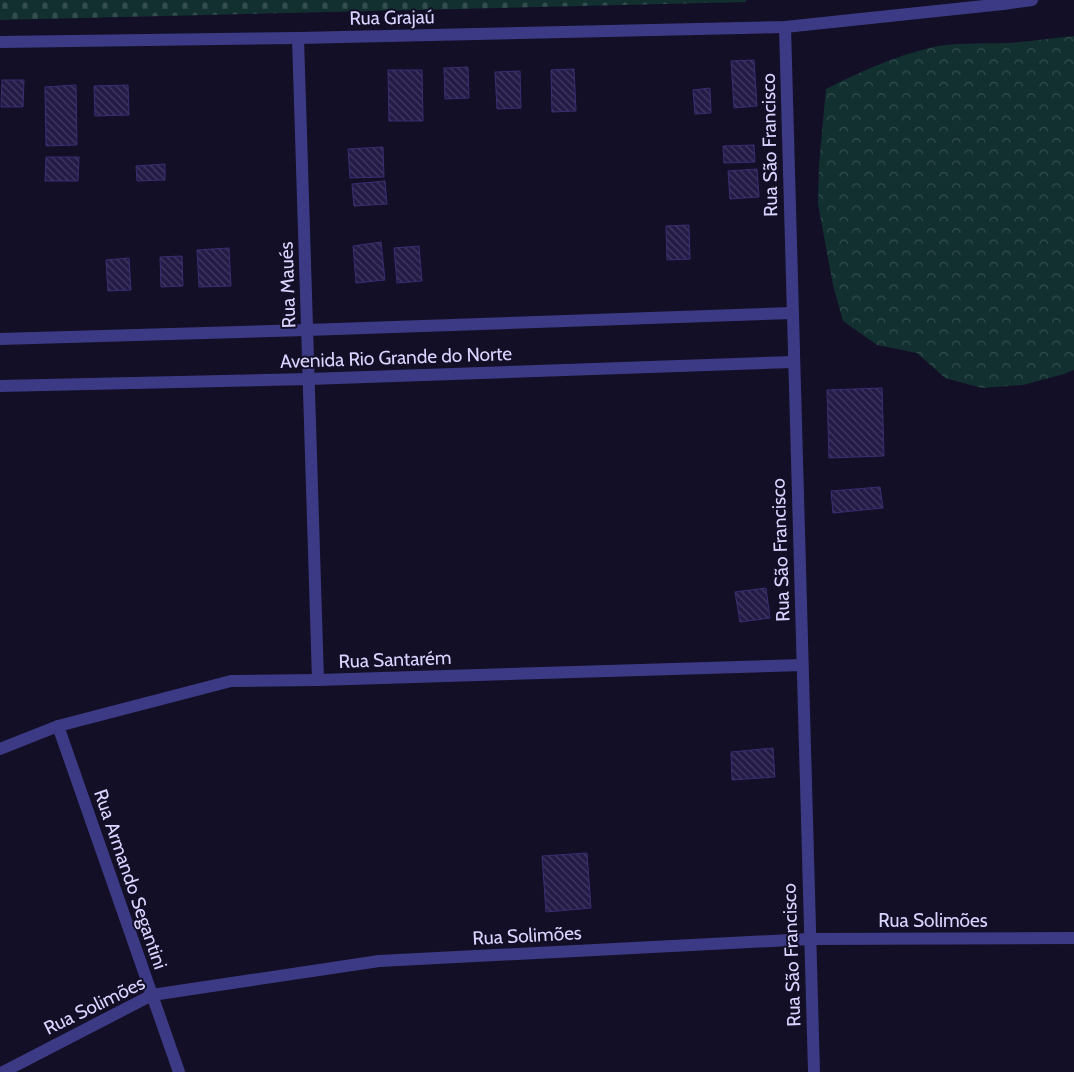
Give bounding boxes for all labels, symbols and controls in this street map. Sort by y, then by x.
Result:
street label: Rua Grajaú [349,5,435,30]
street label: Rua São Francisco [757,73,782,217]
street label: Rua Maués [274,241,301,329]
street label: Avenida Rio Grande do Norte [280,342,513,373]
street label: Rua São Francisco [766,478,795,622]
street label: Rua Santarém [338,646,452,673]
street label: Rua Armando Segantini [89,786,172,972]
street label: Rua São Francisco [777,883,806,1027]
street label: Rua Solimões [878,909,988,932]
street label: Rua Solimões [472,921,582,950]
street label: Rua Solimões [40,971,149,1040]

